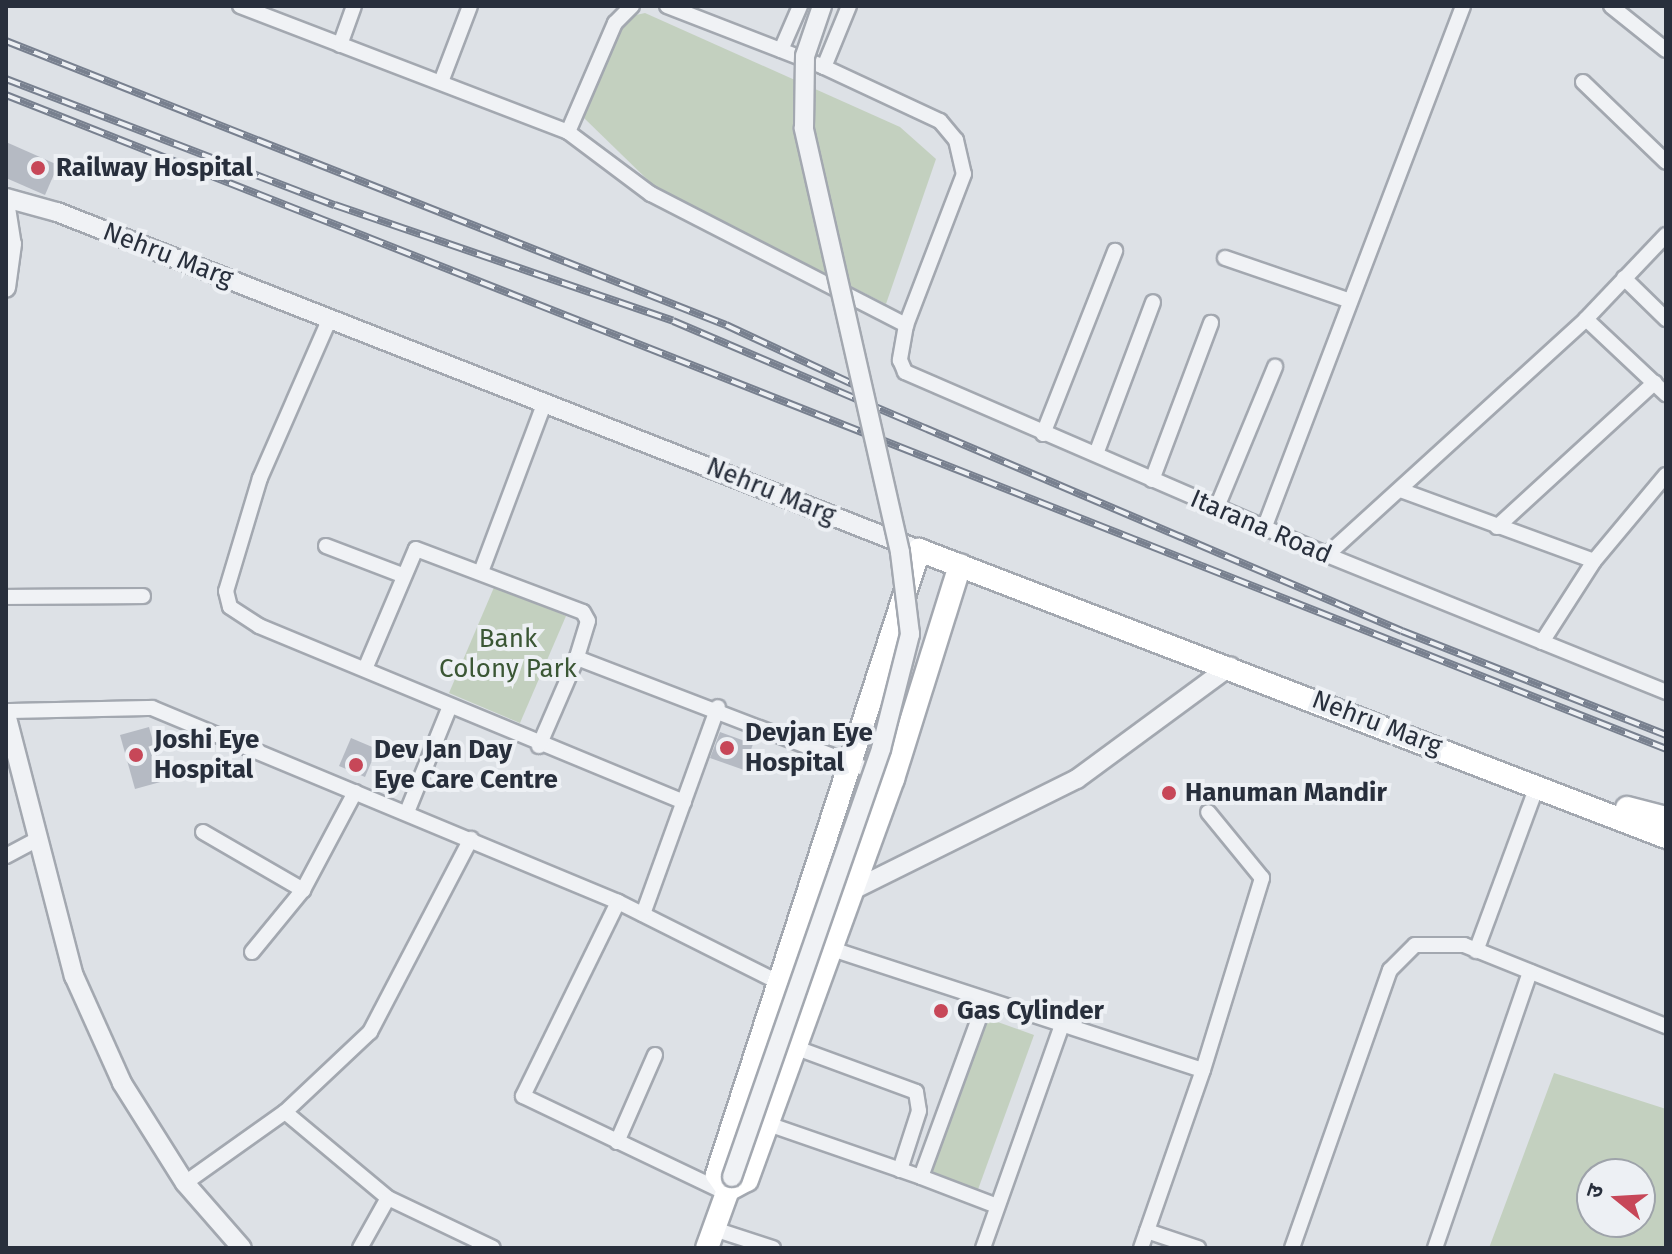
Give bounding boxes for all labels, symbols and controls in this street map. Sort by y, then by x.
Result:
place label: Railway Hospital [56,152,253,184]
marker: Railway Hospital [27,157,49,179]
street label: Nehru Marg [99,216,237,294]
street label: Nehru Marg [702,451,840,531]
street label: Itarana Road [1186,483,1336,571]
park label: Bank Colony Park [439,623,577,684]
street label: Nehru Marg [1308,684,1446,762]
place label: Devjan Eye Hospital [745,717,873,778]
place label: Joshi Eye Hospital [154,724,259,786]
place label: Dev Jan Day Eye Care Centre [374,734,558,796]
marker: Devjan Eye Hospital [716,737,738,759]
marker: Joshi Eye Hospital [125,744,147,766]
marker: Dev Jan Day Eye Care Centre [345,754,367,776]
place label: Hanuman Mandir [1185,777,1387,809]
marker: Hanuman Mandir [1160,784,1178,802]
place label: Gas Cylinder [957,995,1104,1027]
marker: Gas Cylinder [932,1002,950,1020]
north arrow [1576,1158,1656,1238]
text: उ [1580,1181,1609,1201]

